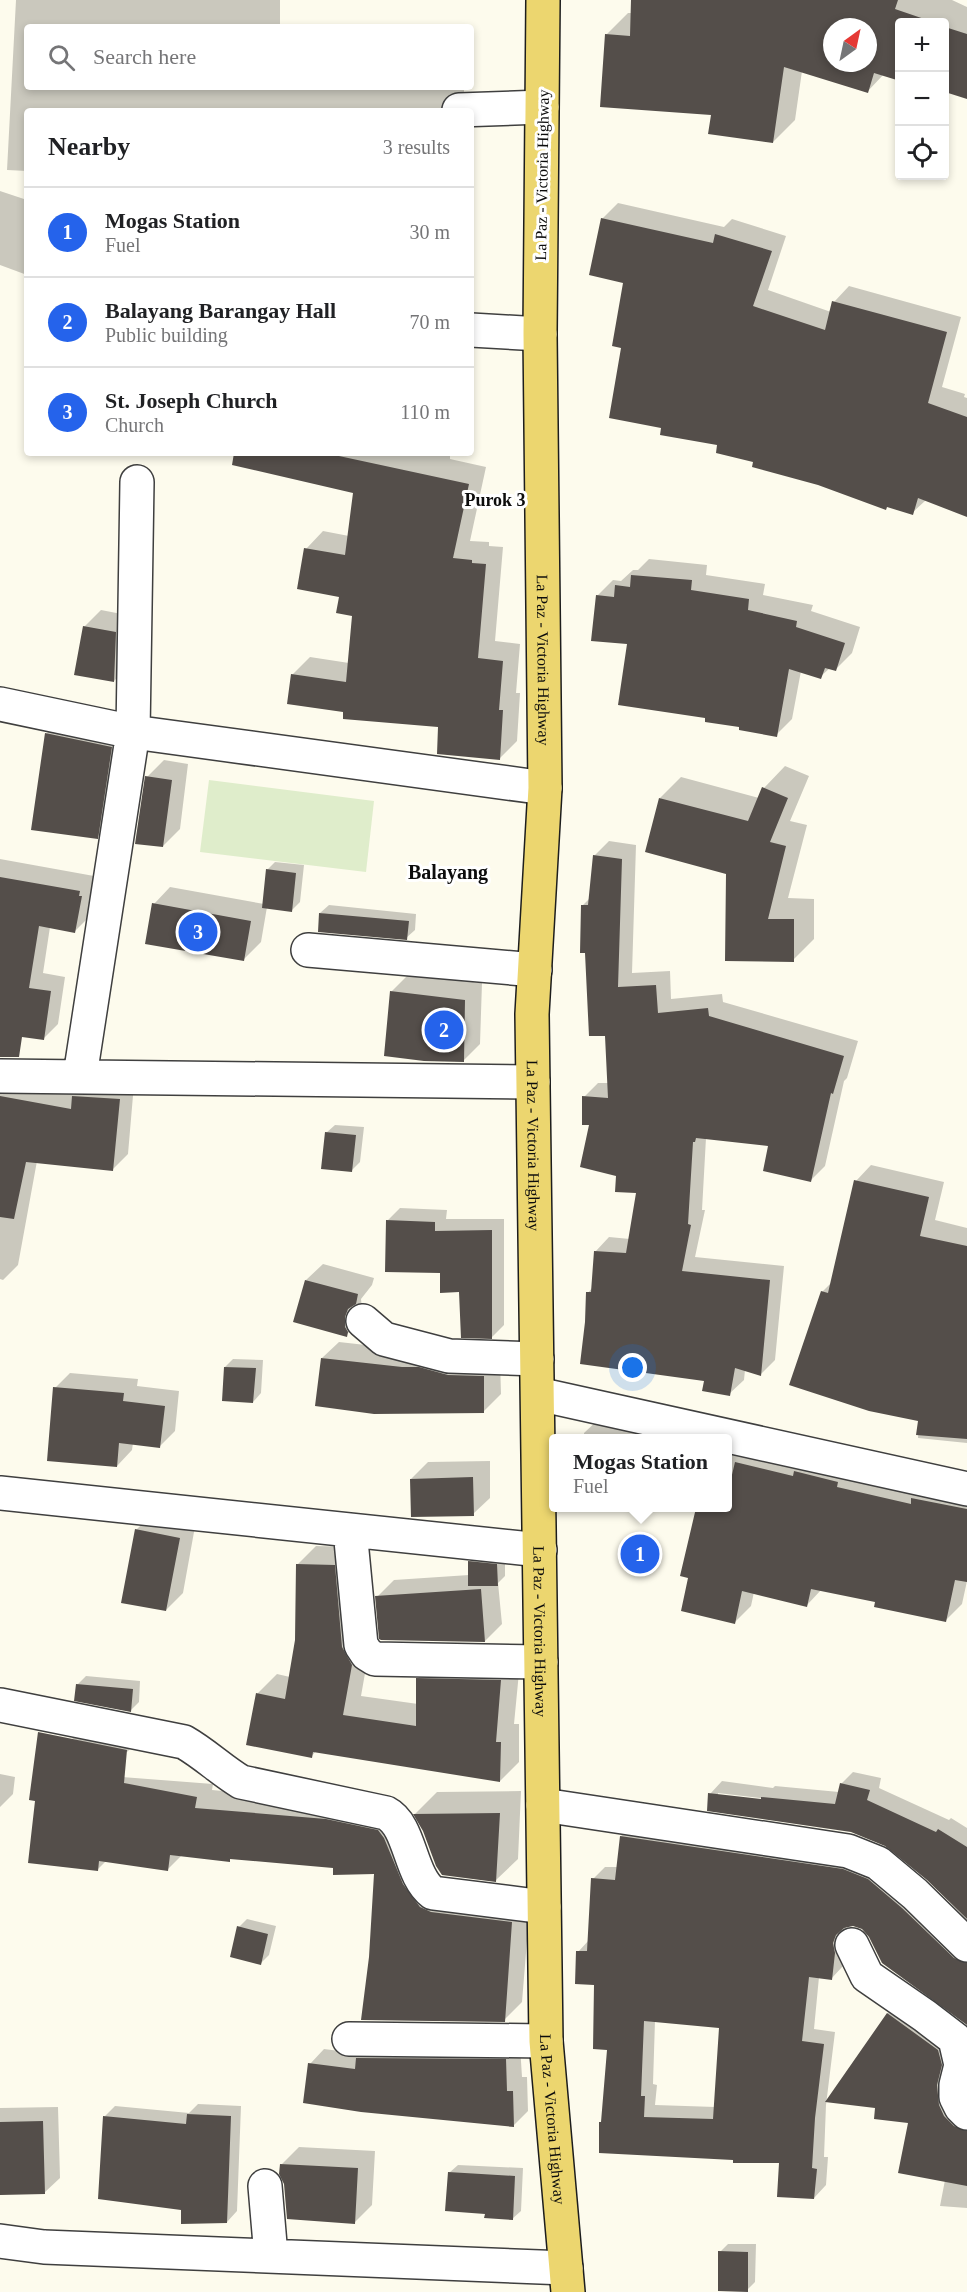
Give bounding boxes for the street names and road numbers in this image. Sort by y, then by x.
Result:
street label: La Paz - Victoria Highway [532,89,553,261]
street label: La Paz - Victoria Highway [534,574,553,746]
street label: La Paz - Victoria Highway [524,1060,543,1231]
street label: La Paz - Victoria Highway [531,1546,550,1717]
street label: La Paz - Victoria Highway [537,2034,569,2205]

